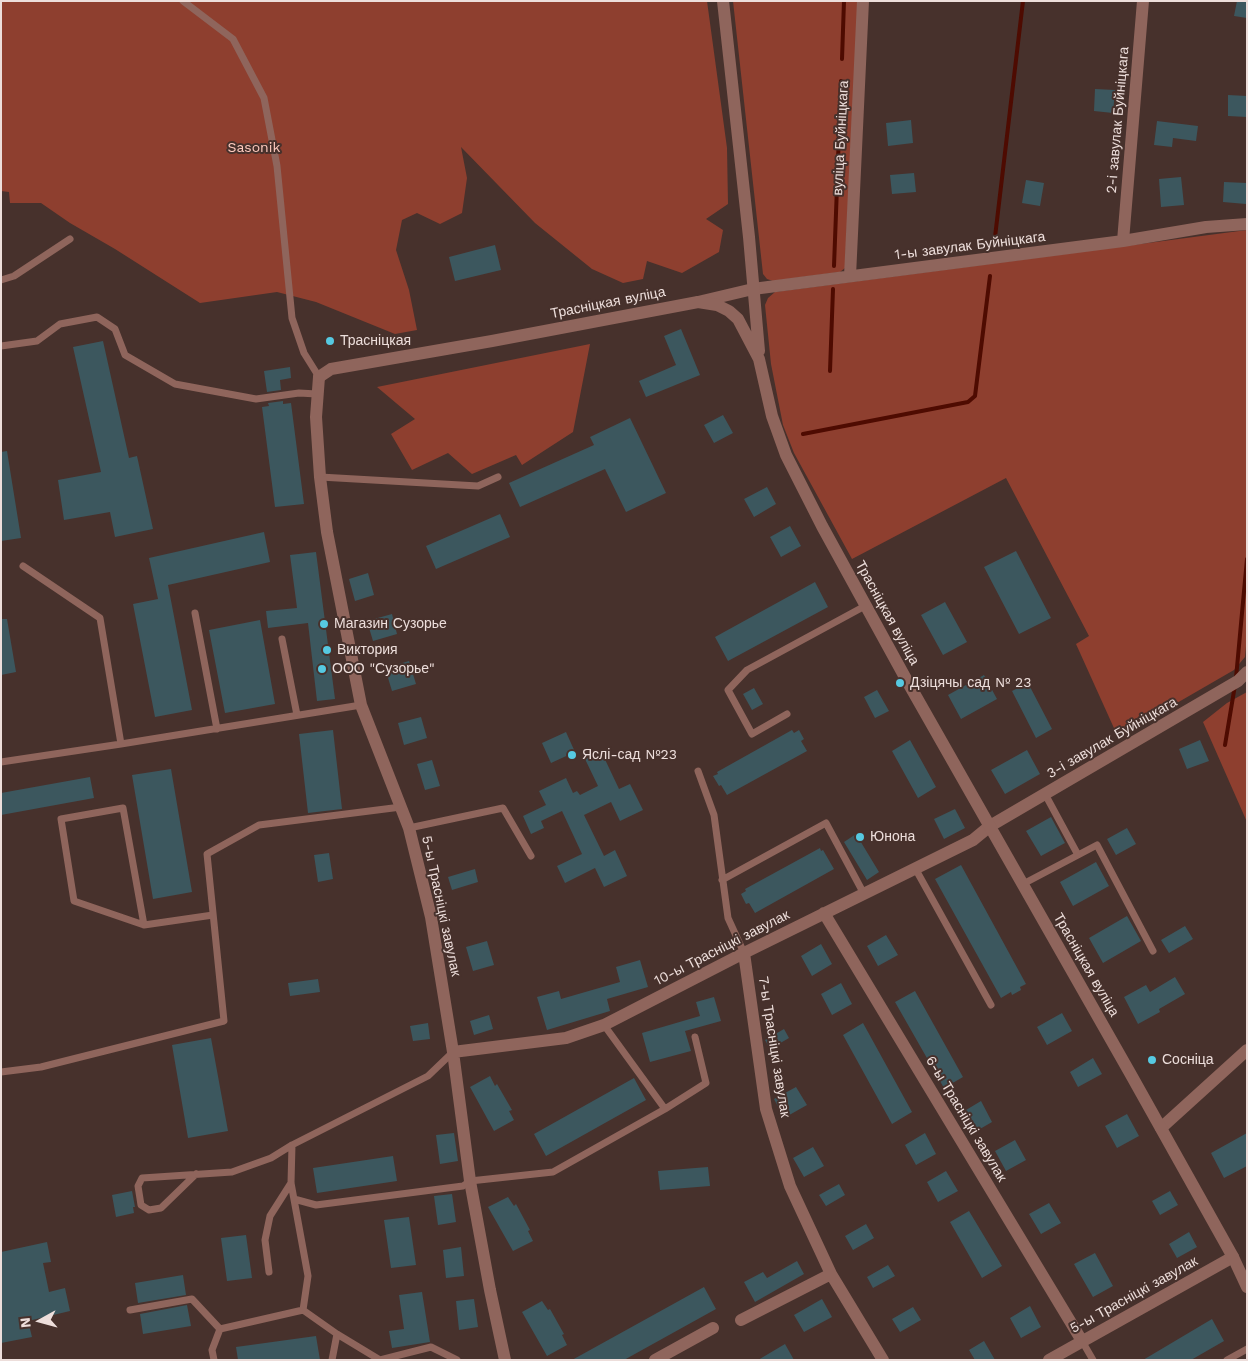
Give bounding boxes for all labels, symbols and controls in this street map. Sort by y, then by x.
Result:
street label: 2-і завулак Буйніцкага [1103,46,1133,194]
street label: вуліца Буйніцкага [830,80,852,196]
park label: Sasonik [228,140,280,156]
street label: 1-ы завулак Буйніцкага [894,228,1046,264]
street label: Трасніцкая вуліца [549,284,667,322]
place label: Трасніцкая [340,333,411,349]
marker: Трасніцкая [324,335,336,347]
street label: Трасніцкая вуліца [851,558,923,668]
place label: Магазин Сузорье [334,616,447,632]
marker: Магазин Сузорье [318,618,330,630]
place label: Виктория [337,642,398,658]
marker: Виктория [321,644,333,656]
place label: ООО "Сузорье" [332,661,435,677]
marker: ООО "Сузорье" [316,663,328,675]
place label: Дзіцячы сад № 23 [910,675,1031,691]
marker: Дзіцячы сад № 23 [894,677,906,689]
street label: 3-і завулак Буйніцкага [1044,694,1180,782]
place label: Яслі-сад №23 [582,747,677,763]
marker: Яслі-сад №23 [566,749,578,761]
place label: Юнона [870,829,915,845]
marker: Юнона [854,831,866,843]
street label: 5-ы Трасніцкі завулак [418,834,464,978]
street label: 10-ы Трасніцкі завулак [652,907,792,989]
street label: Трасніцкая вуліца [1050,910,1122,1020]
street label: 7-ы Трасніцкі завулак [755,975,793,1119]
place label: Сосніца [1162,1052,1214,1068]
street label: 6-ы Трасніцкі завулак [922,1053,1010,1185]
marker: Сосніца [1146,1054,1158,1066]
street label: 5-ы Трасніцкі завулак [1067,1253,1201,1337]
north arrow [15,1296,65,1346]
text: N [17,1317,34,1329]

